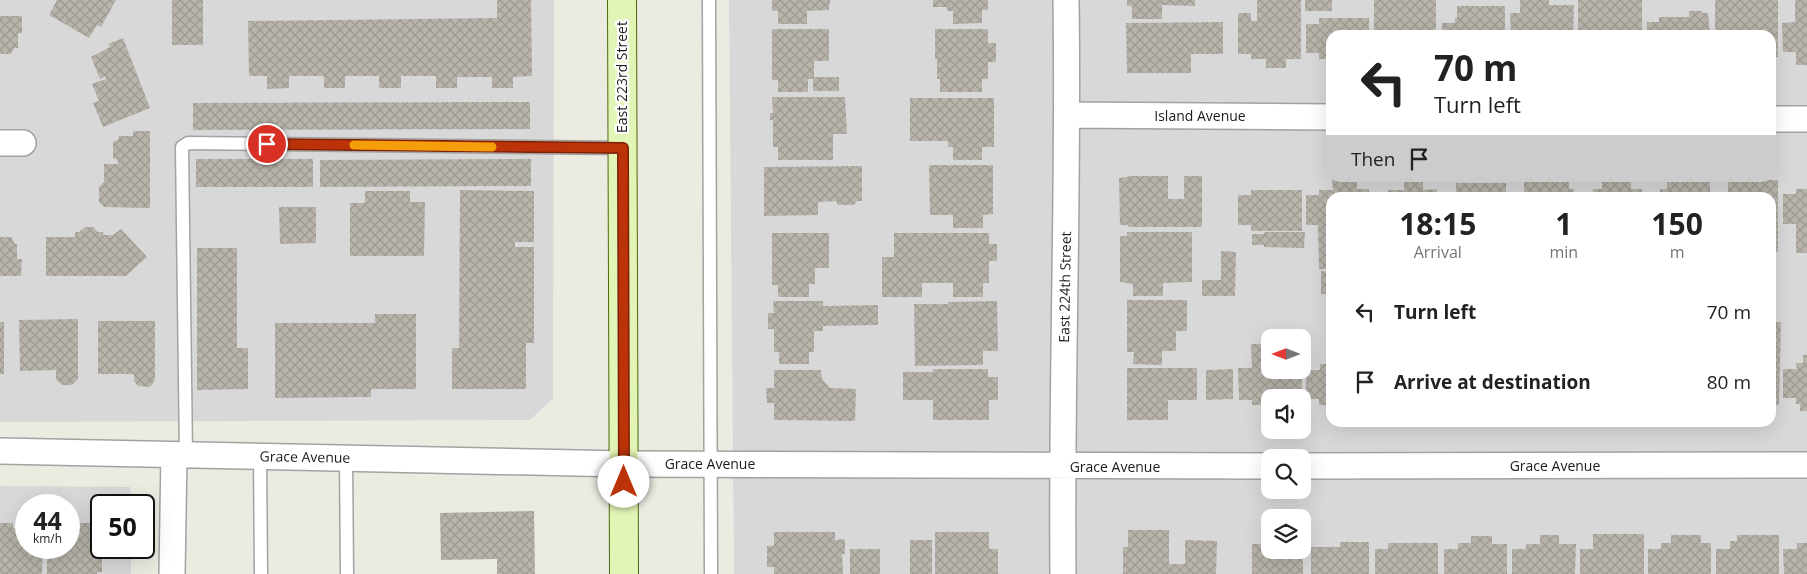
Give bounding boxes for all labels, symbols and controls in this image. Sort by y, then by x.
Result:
street label: East 223rd Street [612,21,631,133]
text: 70 m [1434,44,1517,91]
icon: left [1351,50,1416,115]
text: Turn left [1434,89,1521,119]
street label: Island Avenue [1154,106,1246,125]
pin [246,123,288,165]
icon: arrive [253,130,281,158]
icon: arrive [1405,145,1433,173]
text: Then [1351,146,1395,172]
text: 18:15 [1399,203,1476,244]
text: 1 [1555,203,1572,244]
text: 150 [1651,203,1703,244]
street label: East 224th Street [1054,231,1075,343]
text: Arrival [1414,241,1462,263]
text: min [1550,241,1578,263]
text: m [1670,241,1685,263]
icon: left [1351,298,1379,326]
text: Turn left [1394,299,1476,325]
text: 70 m [1707,299,1751,325]
north arrow [1261,329,1311,379]
map controls [1261,329,1311,559]
icon: arrive [1351,368,1379,396]
text: Arrive at destination [1394,369,1591,395]
text: 80 m [1707,369,1751,395]
button: sound [1261,389,1311,439]
street label: Grace Avenue [260,446,351,467]
button: search [1261,449,1311,499]
street label: Grace Avenue [665,454,755,473]
position arrow [597,455,649,507]
street label: Grace Avenue [1510,456,1600,475]
street label: Grace Avenue [1070,457,1160,476]
speed limit sign: 50 [90,494,155,559]
text: 44 [33,503,62,537]
button: layers [1261,509,1311,559]
text: km/h [33,530,62,547]

